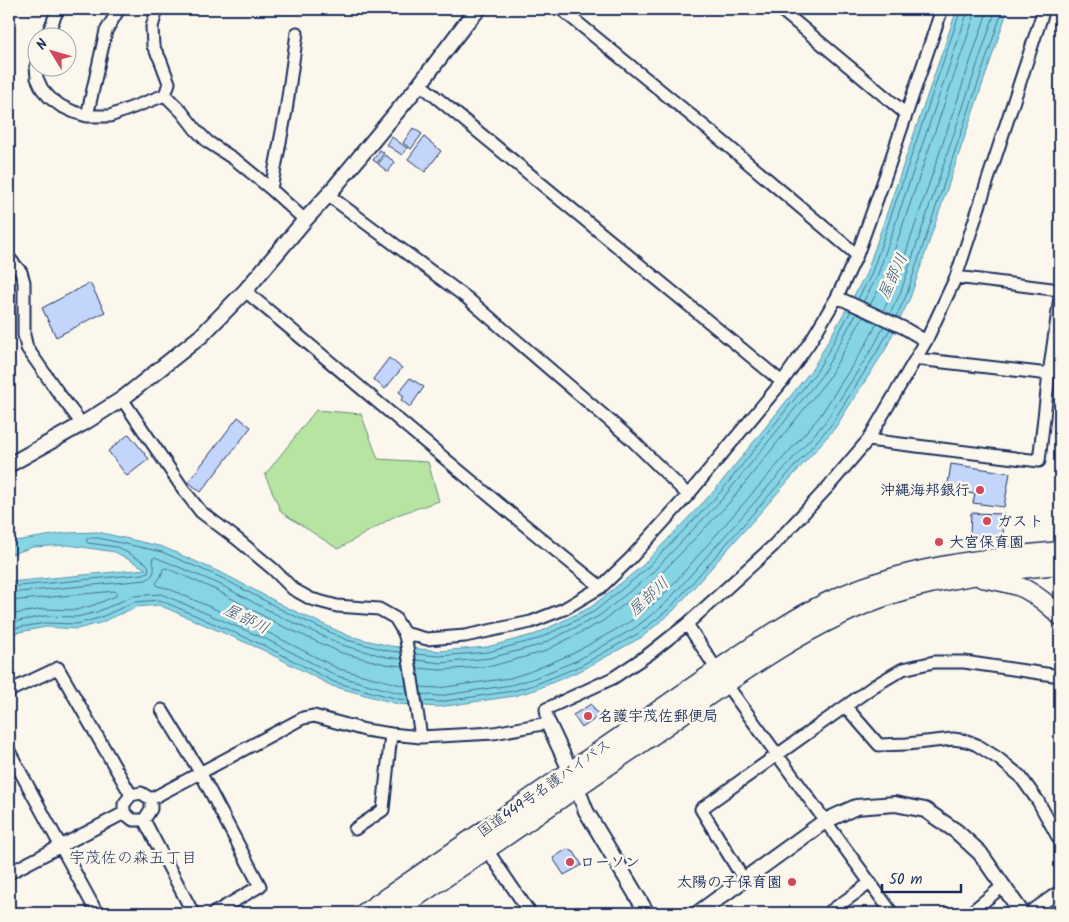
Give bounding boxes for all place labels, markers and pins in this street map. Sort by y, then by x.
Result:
place label: 沖縄海邦銀行 [880,479,970,503]
marker: 沖縄海邦銀行 [974,484,986,496]
place label: ガスト [997,510,1044,534]
marker: ガスト [981,515,993,527]
place label: 大宮保育園 [949,531,1024,555]
marker: 大宮保育園 [933,536,945,548]
place label: 名護宇茂佐郵便局 [598,705,718,729]
marker: 名護宇茂佐郵便局 [582,710,594,722]
place label: ローソン [580,851,640,875]
marker: ローソン [564,856,576,868]
place label: 太陽の子保育園 [677,871,782,895]
marker: 太陽の子保育園 [786,876,798,888]

